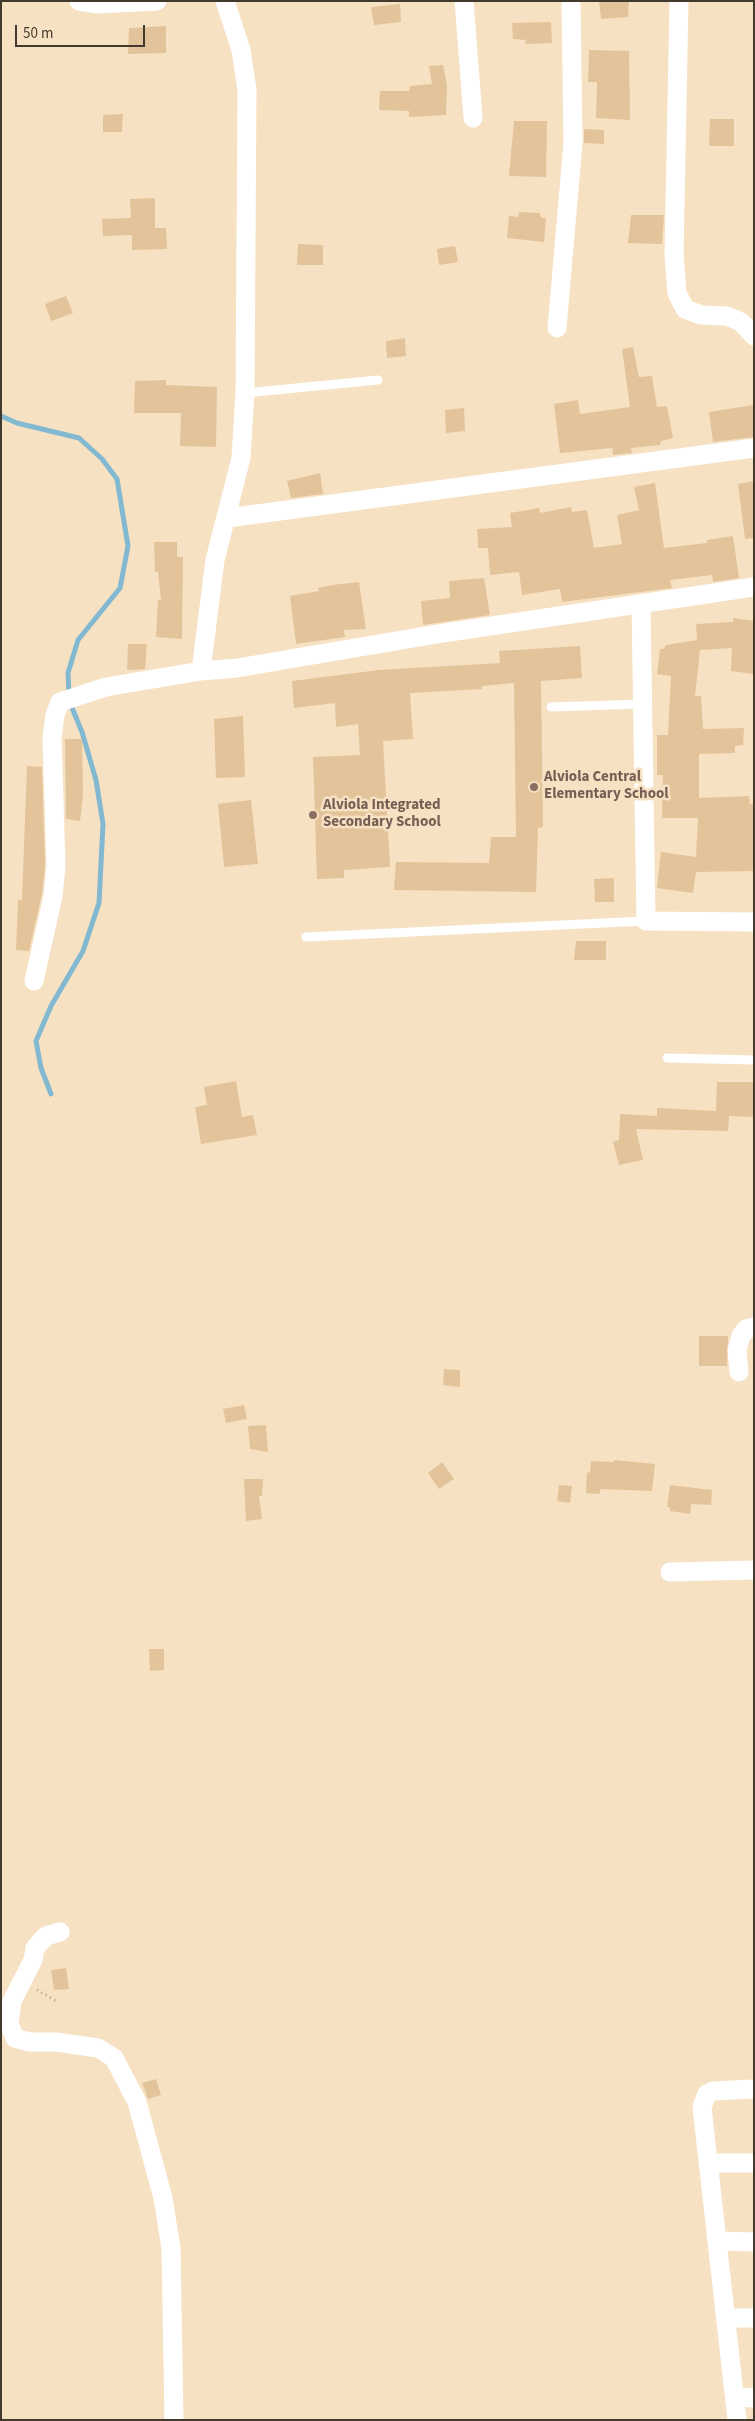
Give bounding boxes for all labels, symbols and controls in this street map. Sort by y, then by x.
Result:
scale bar [18,15,148,47]
text: 50 m [23,23,53,44]
place label: Alviola Central Elementary School [544,769,669,804]
marker: Alviola Central Elementary School [528,781,540,793]
place label: Alviola Integrated Secondary School [323,797,441,832]
marker: Alviola Integrated Secondary School [307,809,319,821]

